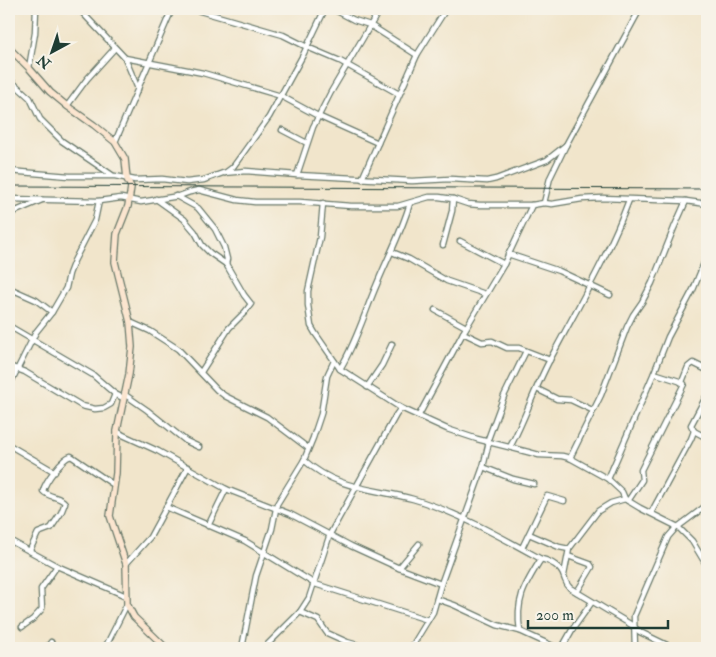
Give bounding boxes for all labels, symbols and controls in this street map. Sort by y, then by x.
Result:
north arrow [28,28,78,78]
text: N [33,51,55,73]
scale bar [528,597,668,629]
text: 200 m [536,606,574,625]

